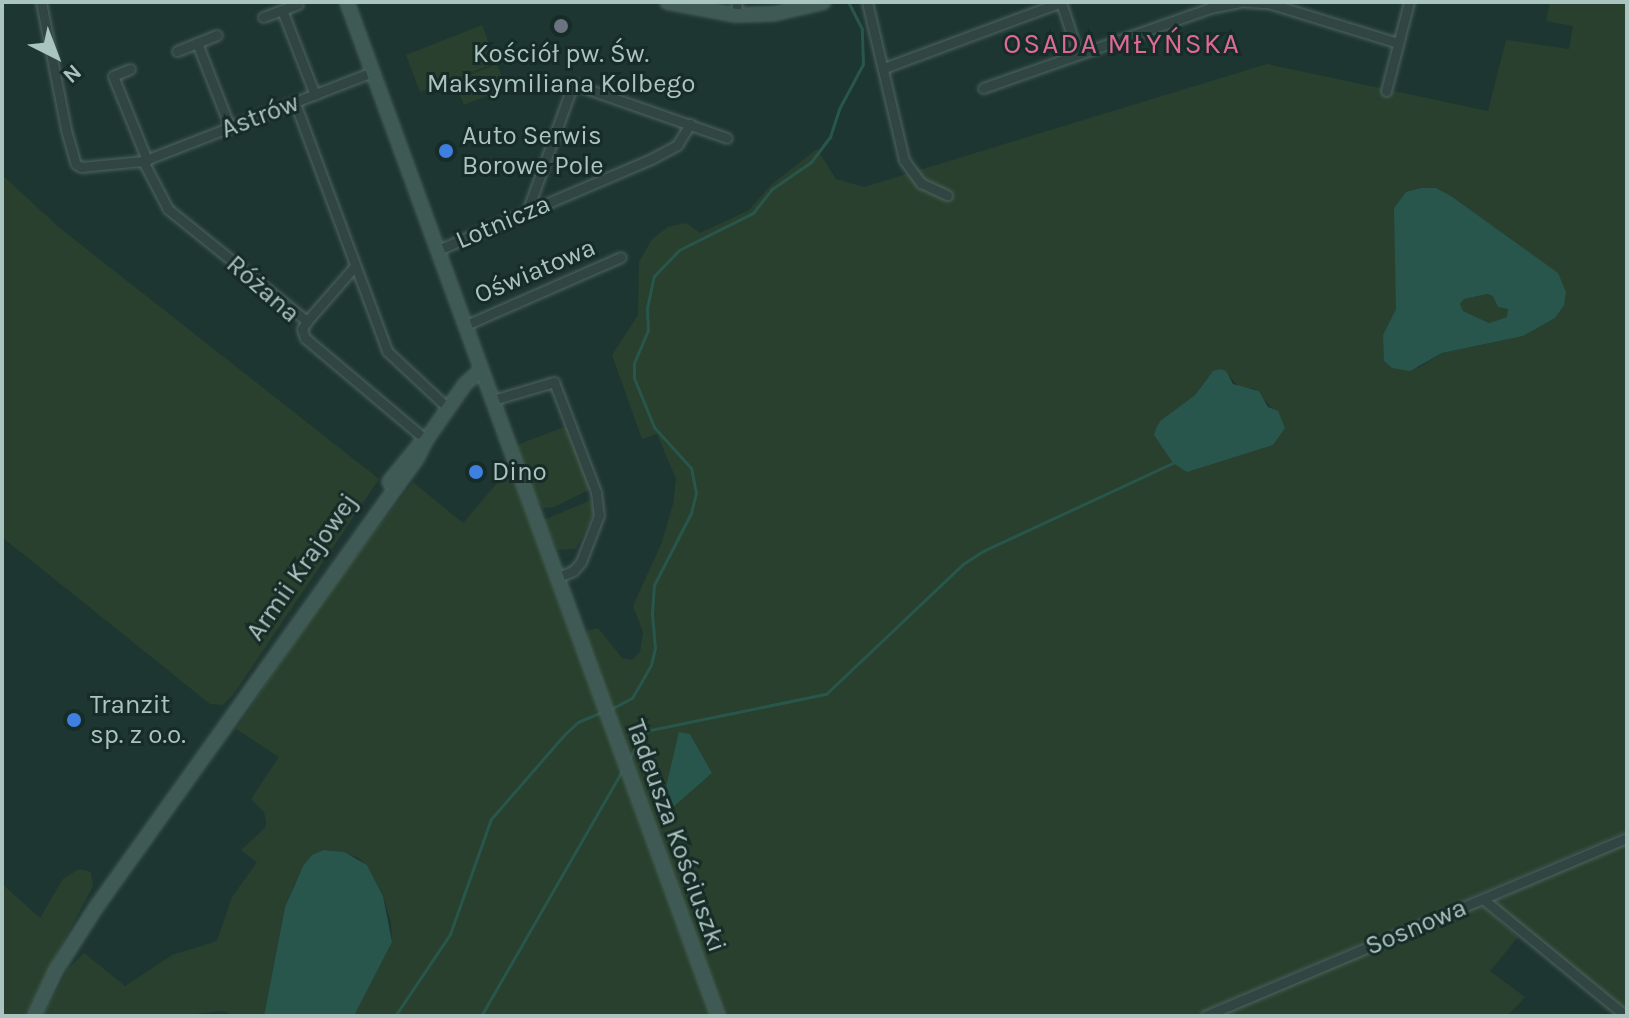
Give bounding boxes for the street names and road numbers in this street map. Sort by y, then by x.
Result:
street label: Astrów [217,87,303,145]
street label: Lotnicza [451,188,555,256]
street label: Oświatowa [470,232,600,310]
street label: Różana [220,249,306,329]
street label: Armii Krajowej [240,487,364,647]
street label: Tadeusza Kościuszki [619,716,733,956]
street label: Sosnowa [1361,892,1471,962]

